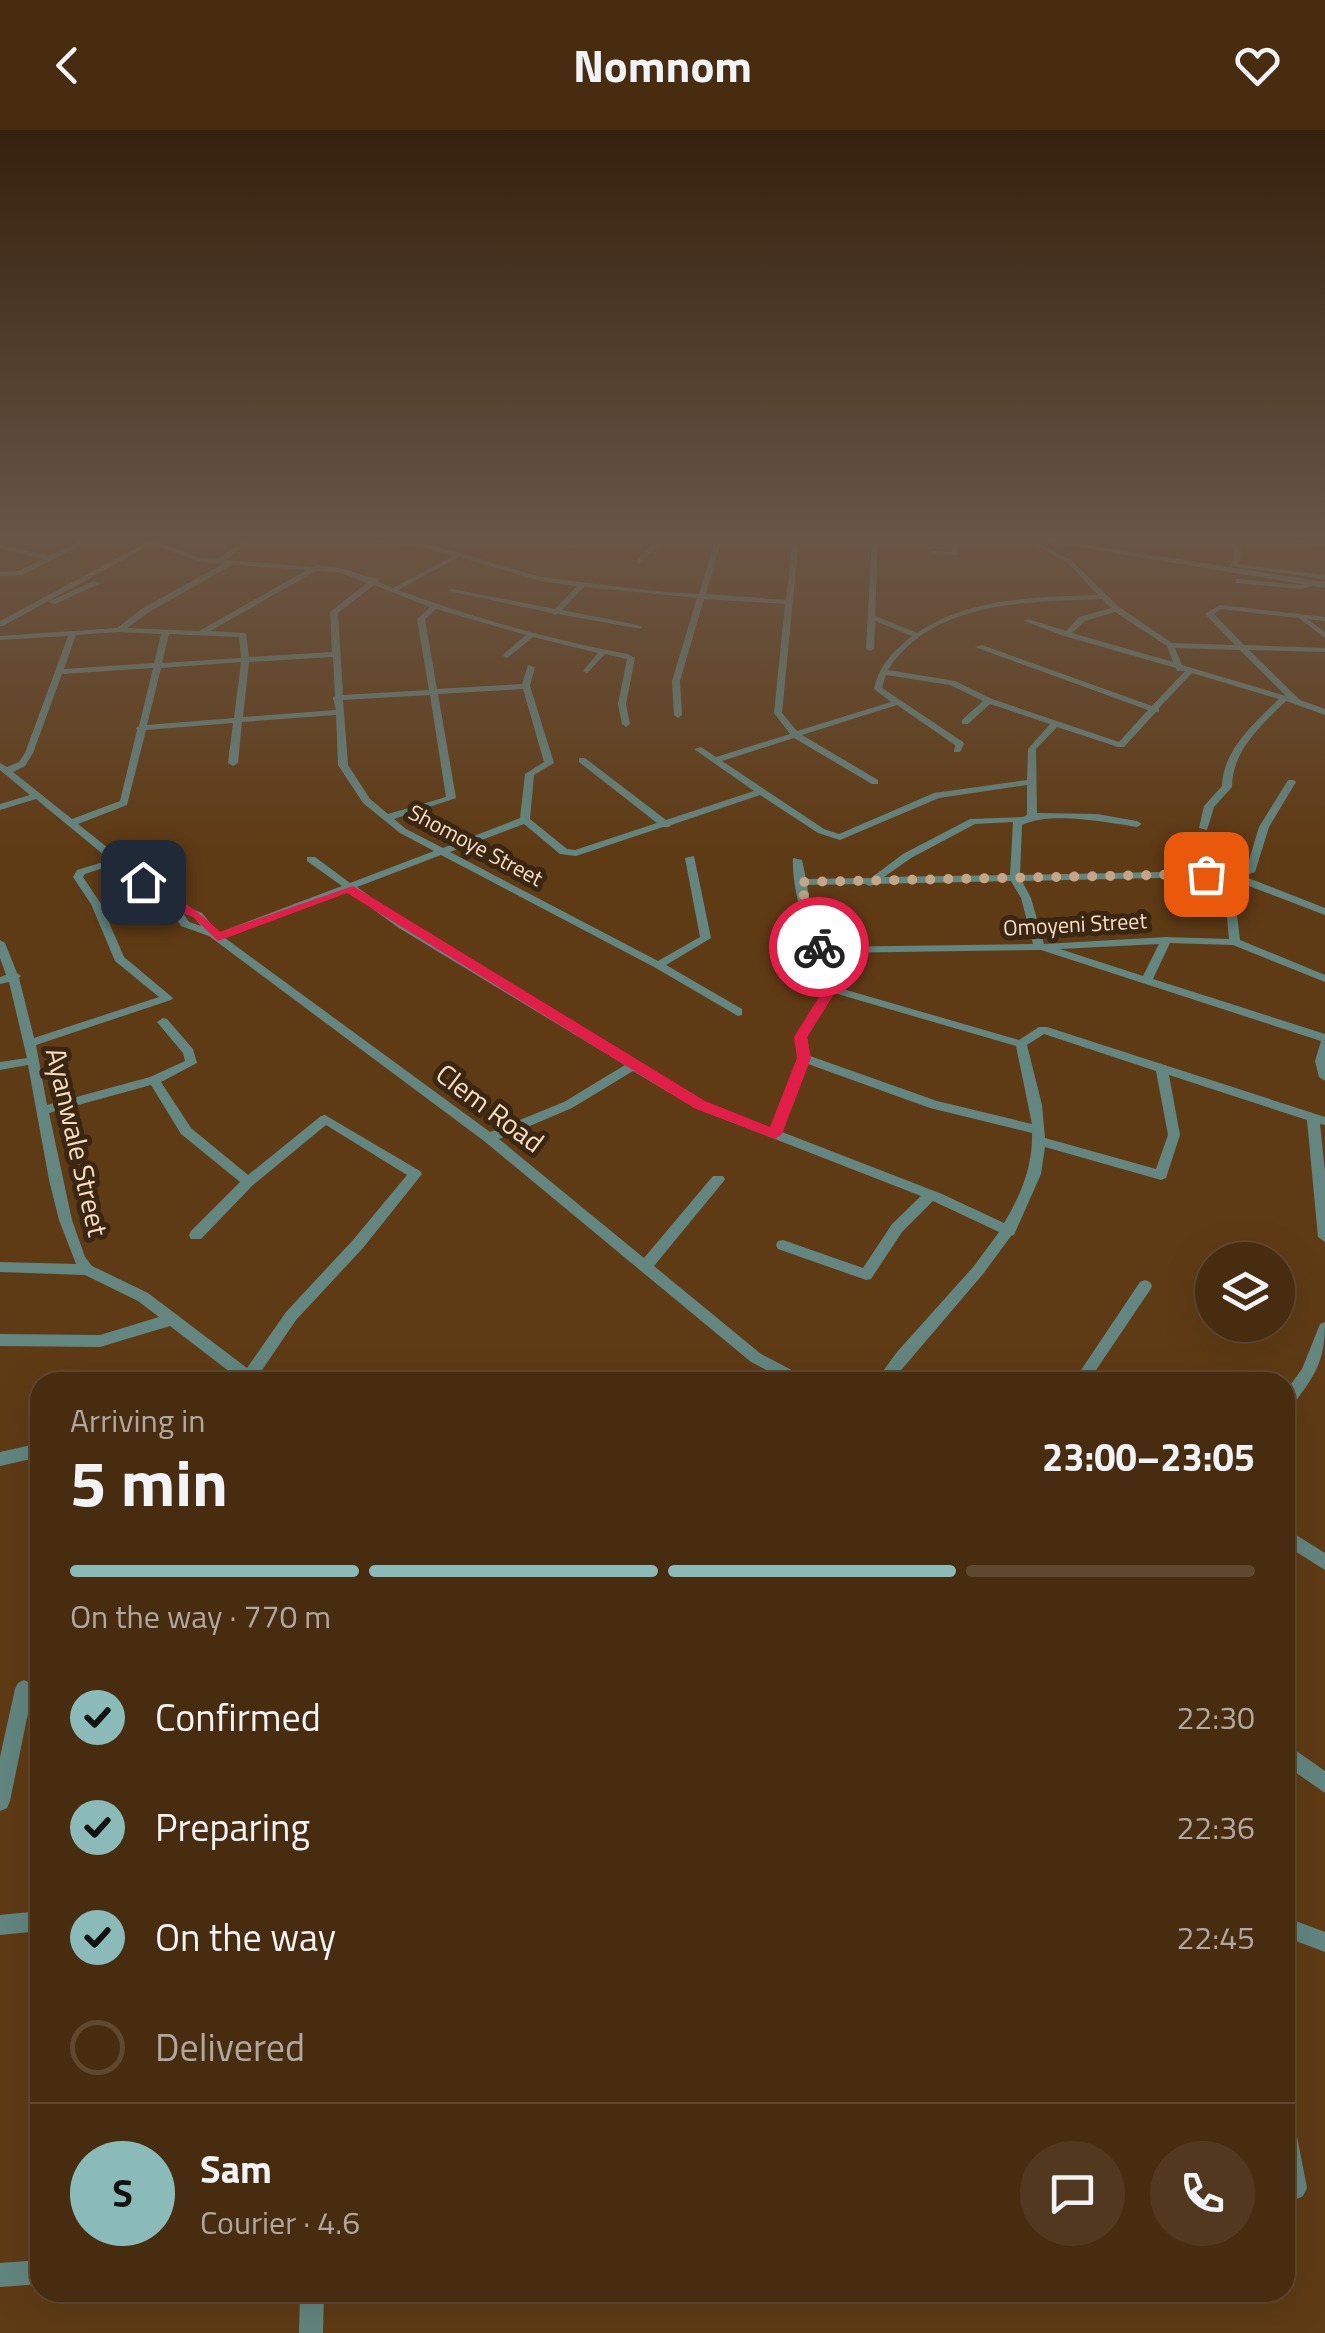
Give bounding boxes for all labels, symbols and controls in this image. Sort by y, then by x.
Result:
text: Nomnom [573,31,752,99]
icon: back [40,38,95,93]
icon: heart [1230,38,1285,93]
street label: Shomoye Street [403,795,550,895]
pin [1164,832,1249,917]
pin [101,840,186,925]
icon: bag [1179,847,1234,902]
icon: home [116,855,171,910]
courier [769,897,869,997]
street label: Omoyeni Street [1002,903,1148,945]
icon: bike [792,920,847,975]
street label: Ayanwale Street [35,1043,120,1241]
street label: Clem Road [427,1053,554,1163]
map controls [1195,1242,1295,1342]
button: layers [1195,1242,1295,1342]
text: Arriving in [70,1396,206,1444]
text: 23:00–23:05 [1042,1428,1255,1486]
text: 5 min [70,1432,228,1531]
text: On the way · 770 m [70,1592,331,1640]
text: Confirmed [155,1688,321,1746]
icon: check [70,1690,125,1745]
text: 22:30 [1176,1693,1255,1741]
text: Preparing [155,1798,310,1856]
icon: check [70,1800,125,1855]
text: 22:36 [1176,1803,1255,1851]
text: On the way [155,1908,336,1966]
icon: check [70,1910,125,1965]
text: 22:45 [1176,1913,1255,1961]
text: Delivered [155,2018,305,2076]
text: Sam [200,2140,272,2198]
button: chat [1020,2141,1125,2246]
button: phone [1150,2141,1255,2246]
text: S [112,2164,133,2222]
text: Courier · 4.6 [200,2198,360,2246]

